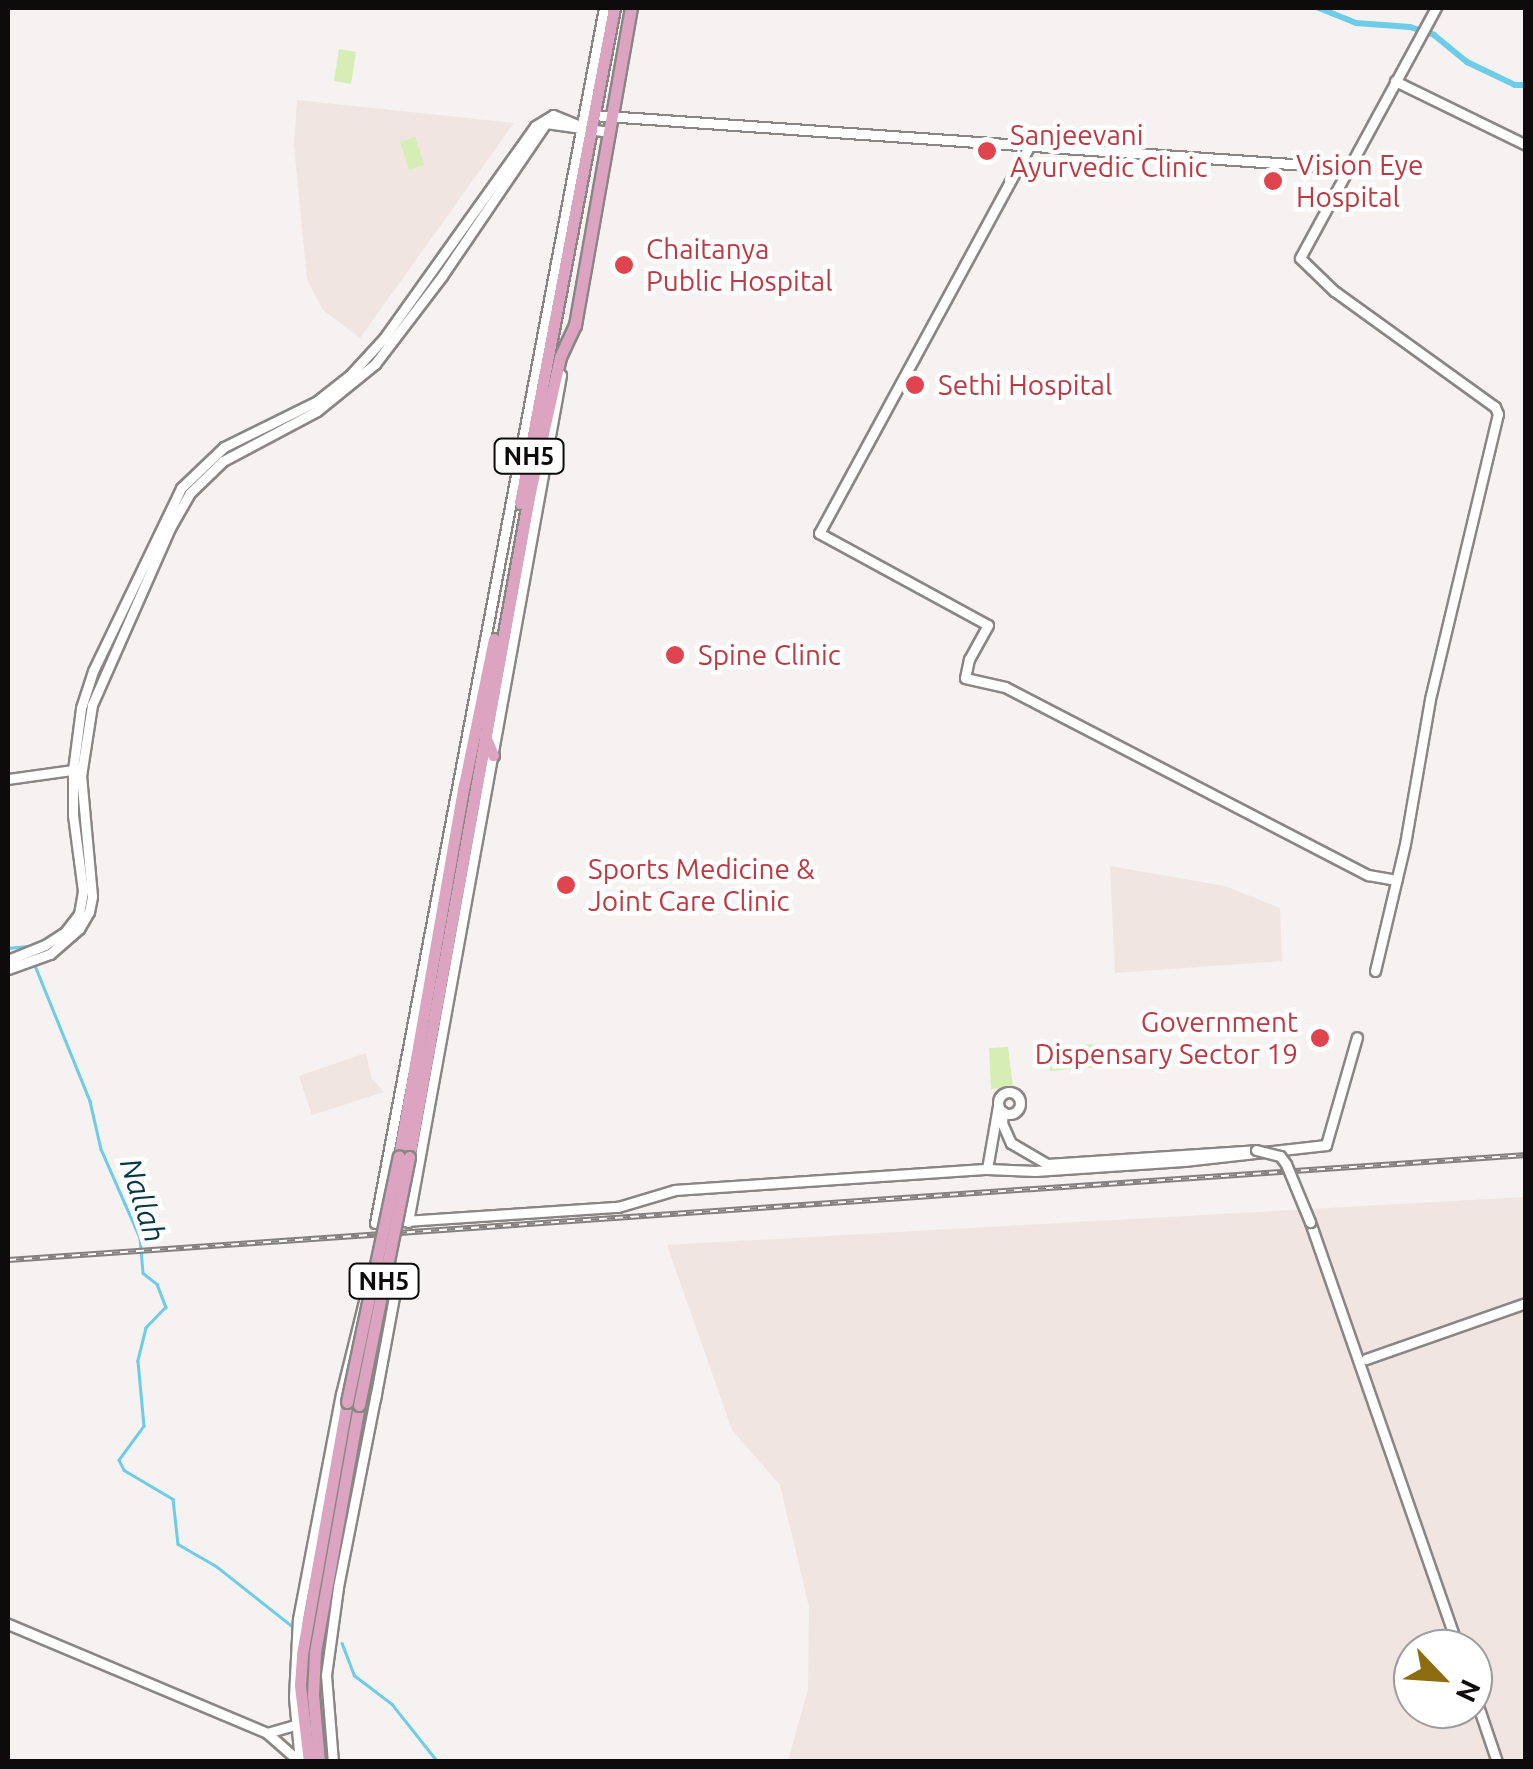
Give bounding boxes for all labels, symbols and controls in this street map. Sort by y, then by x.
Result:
place label: Sanjeevani Ayurvedic Clinic [1010,118,1208,184]
marker: Sanjeevani Ayurvedic Clinic [974,138,1000,164]
place label: Vision Eye Hospital [1296,148,1423,214]
marker: Vision Eye Hospital [1260,168,1286,194]
place label: Chaitanya Public Hospital [646,232,833,298]
marker: Chaitanya Public Hospital [611,252,637,278]
place label: Sethi Hospital [938,368,1112,402]
marker: Sethi Hospital [902,372,928,398]
road number: NH5 [492,436,566,476]
place label: Spine Clinic [698,638,841,672]
marker: Spine Clinic [662,642,688,668]
place label: Sports Medicine & Joint Care Clinic [588,852,815,918]
marker: Sports Medicine & Joint Care Clinic [553,872,579,898]
place label: Government Dispensary Sector 19 [1035,1005,1298,1071]
marker: Government Dispensary Sector 19 [1307,1025,1333,1051]
water label: Nallah [113,1153,173,1247]
road number: NH5 [346,1261,422,1301]
north arrow [1393,1629,1493,1729]
text: N [1450,1675,1487,1707]

